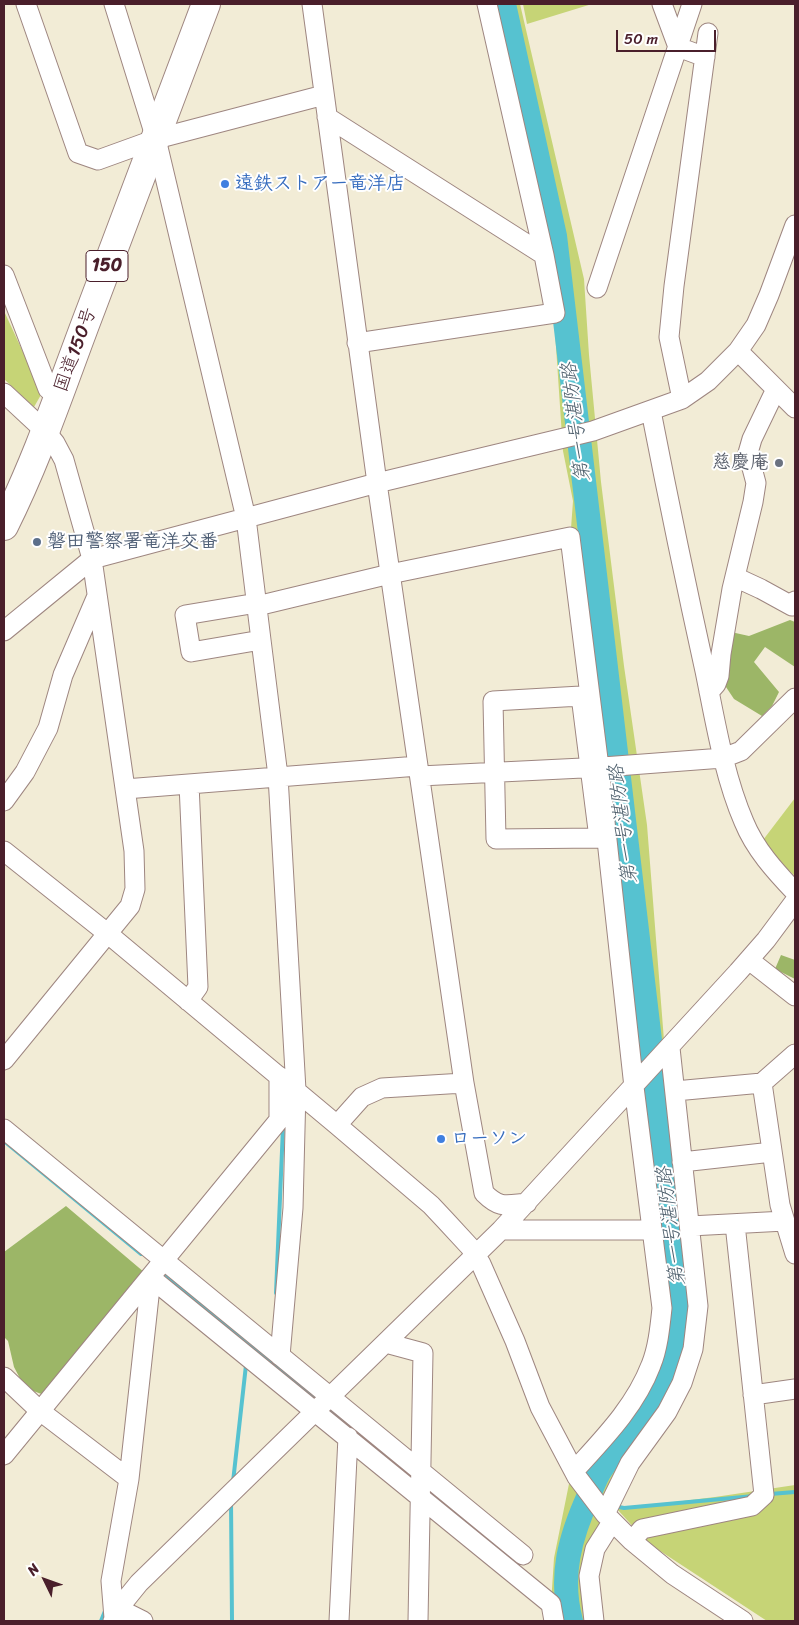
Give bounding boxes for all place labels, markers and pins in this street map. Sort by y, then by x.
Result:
place label: 遠鉄ストアー竜洋店 [235,173,405,195]
marker: 遠鉄ストアー竜洋店 [219,178,231,190]
place label: 慈慶庵 [712,452,769,474]
marker: 慈慶庵 [773,457,785,469]
place label: 磐田警察署竜洋交番 [47,531,218,553]
marker: 磐田警察署竜洋交番 [31,536,43,548]
place label: ローソン [451,1128,527,1150]
marker: ローソン [435,1133,447,1145]

